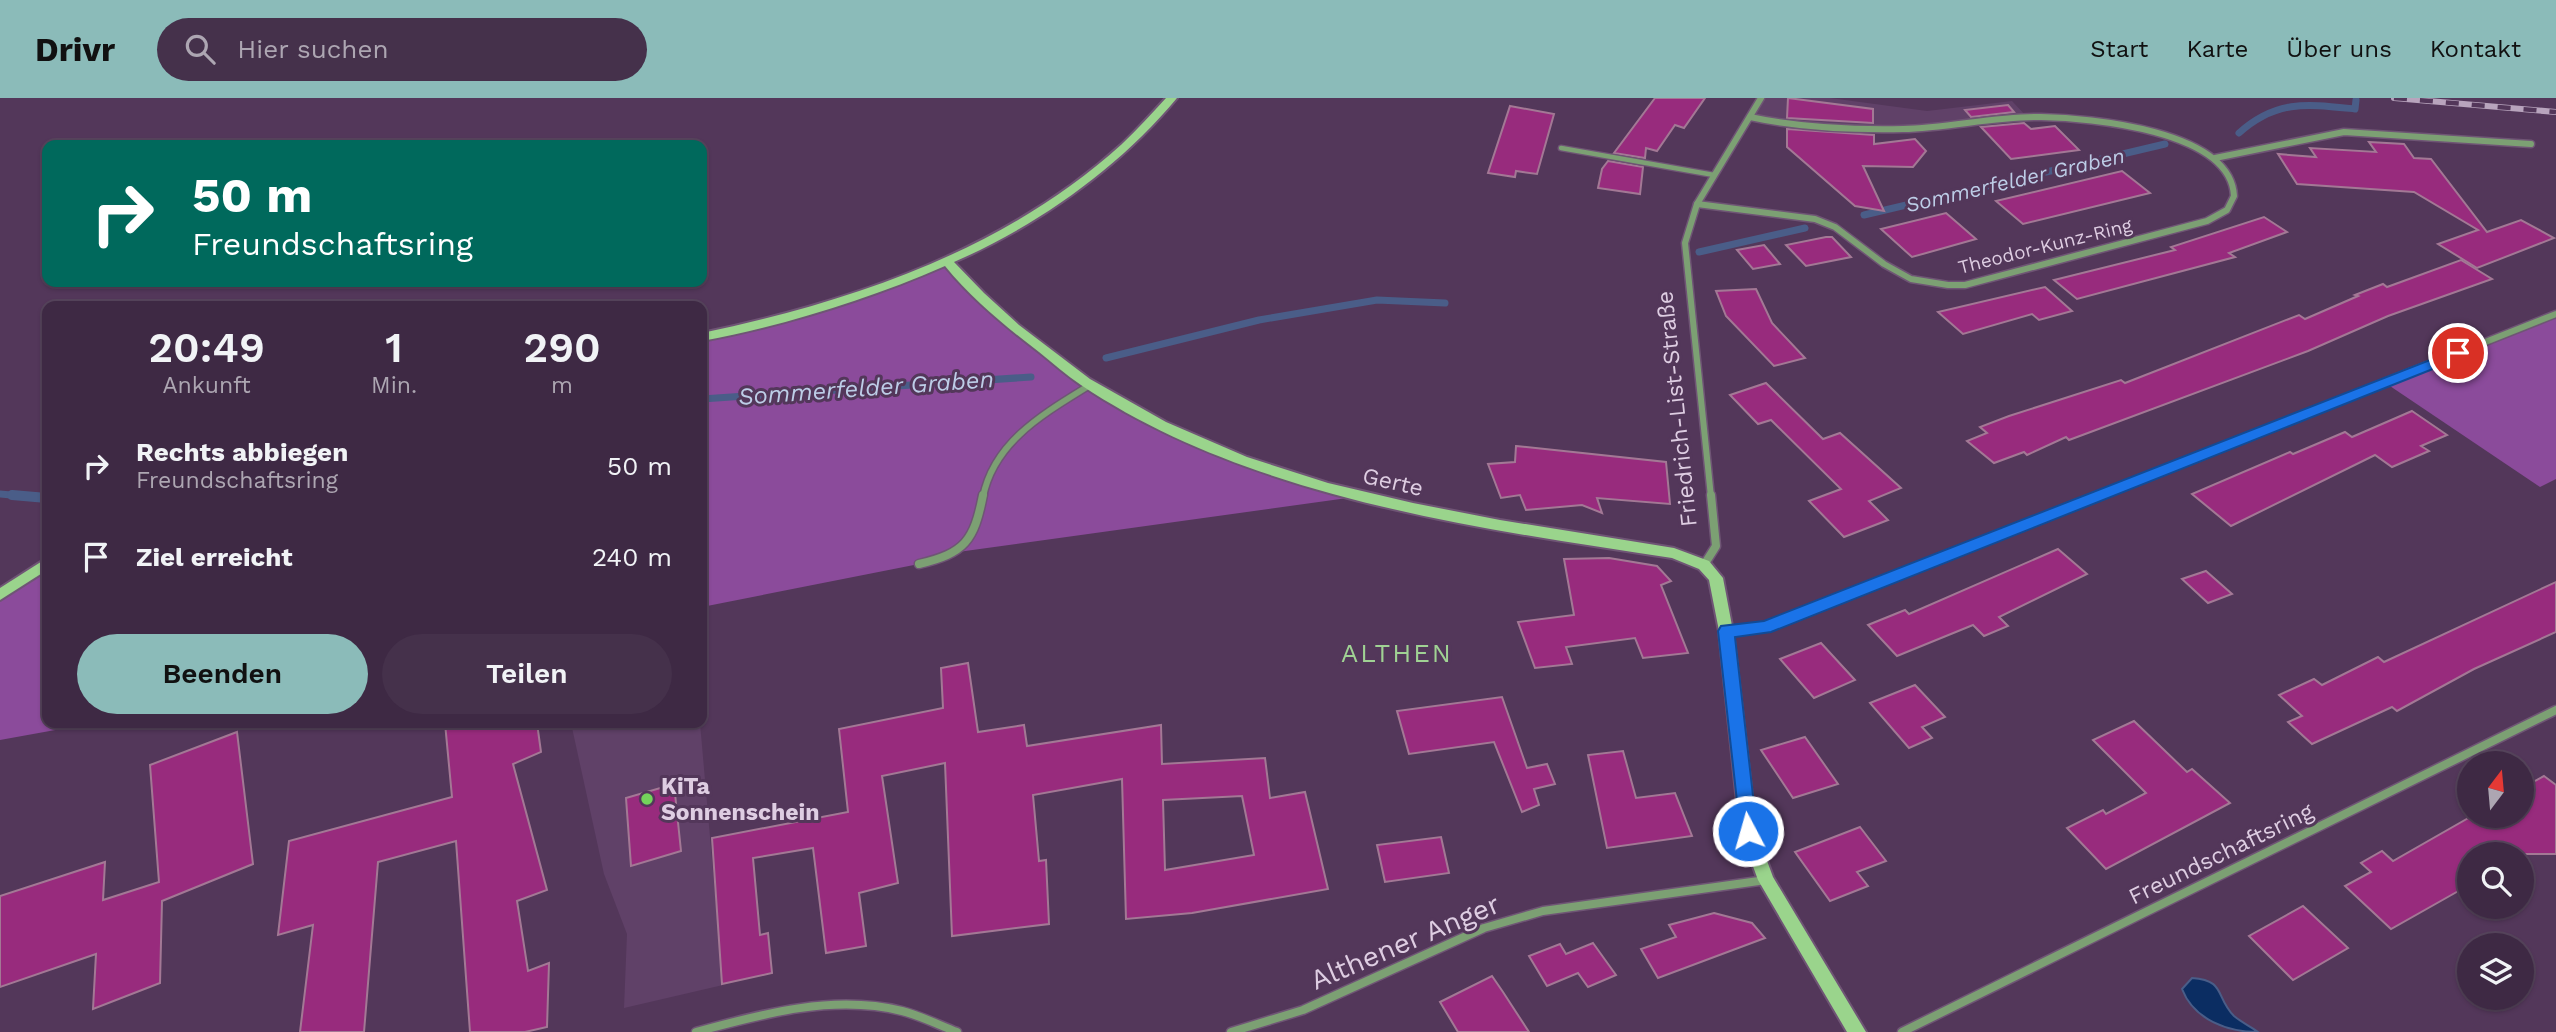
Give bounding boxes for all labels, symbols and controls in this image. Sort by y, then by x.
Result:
search box [157,18,647,81]
text: Drivr [35,30,115,69]
icon: search [181,30,219,68]
text: Hier suchen [237,34,389,64]
text: Start [2090,35,2148,63]
text: Karte [2186,35,2248,63]
text: Über uns [2286,35,2392,63]
text: Kontakt [2430,35,2521,63]
water label: Sommerfelder Graben [1903,143,2127,217]
text: 50 m [192,166,312,224]
icon: right [77,168,168,259]
street label: Theodor-Kunz-Ring [1956,213,2135,279]
text: Freundschaftsring [192,225,473,263]
street label: Friedrich-List-Straße [1651,290,1703,528]
text: 20:49 [148,323,265,372]
text: 1 [385,323,403,372]
text: 290 [523,323,601,372]
pin [2428,323,2488,383]
icon: arrive [2439,334,2477,372]
water label: Sommerfelder Graben [737,365,995,411]
text: Ankunft [162,372,251,399]
text: Min. [371,372,417,399]
text: m [551,372,573,399]
text: Rechts abbiegen [136,437,348,467]
icon: right [77,447,115,485]
text: 50 m [607,451,672,481]
street label: Gerte [1360,462,1426,502]
text: Freundschaftsring [136,467,338,494]
icon: arrive [77,538,115,576]
text: Ziel erreicht [136,542,293,572]
text: 240 m [592,542,672,572]
button: Beenden [77,634,368,714]
button: Teilen [382,634,672,714]
district label: ALTHEN [1341,638,1453,668]
north arrow [2457,751,2534,828]
map controls [2457,751,2534,1010]
place label: KiTa Sonnenschein [661,773,819,826]
marker: KiTa Sonnenschein [639,791,655,807]
position arrow [1711,794,1785,868]
street label: Freundschaftsring [2124,797,2318,910]
button: search [2457,842,2534,919]
street label: Althener Anger [1305,887,1505,997]
button: layers [2457,933,2534,1010]

